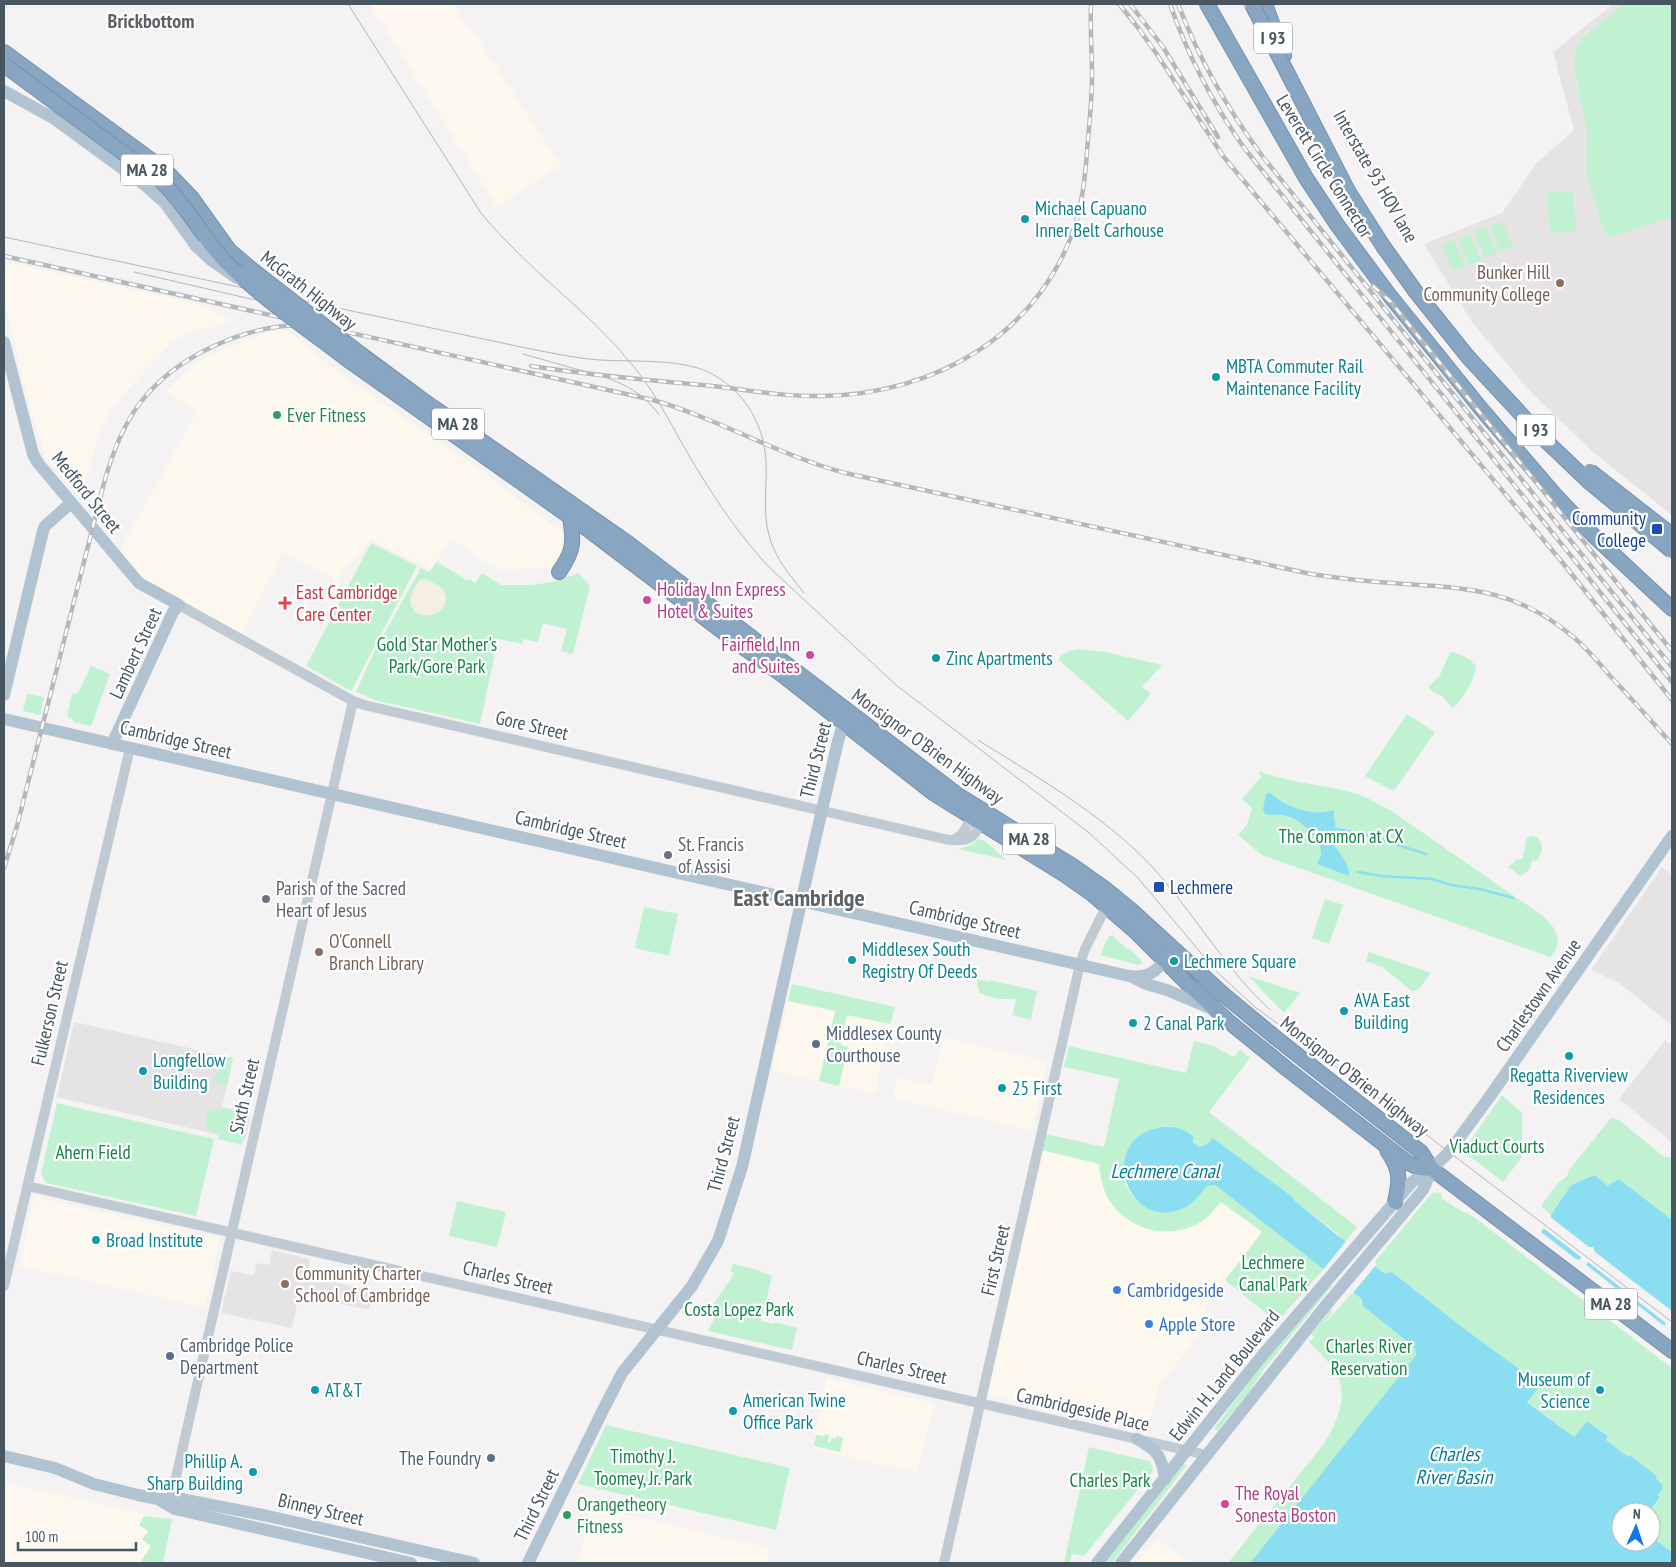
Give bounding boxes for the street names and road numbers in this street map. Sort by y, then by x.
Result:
road number: I 93 [1254,22,1292,54]
street label: Leverett Circle Connector [1271,90,1379,243]
street label: Interstate 93 HOV lane [1328,105,1424,247]
road number: MA 28 [121,154,173,186]
street label: McGrath Highway [256,245,363,336]
road number: MA 28 [432,408,484,439]
road number: I 93 [1517,414,1555,446]
street label: Medford Street [47,446,128,538]
street label: Lambert Street [103,603,167,702]
street label: Monsignor O'Brien Highway [847,683,1009,810]
street label: Gore Street [493,705,571,745]
street label: Cambridge Street [118,715,235,764]
street label: Third Street [794,719,836,801]
street label: Cambridge Street [513,805,630,854]
road number: MA 28 [1003,824,1055,854]
street label: Cambridge Street [907,895,1024,944]
street label: Charlestown Avenue [1490,934,1586,1056]
street label: Fulkerson Street [25,957,73,1068]
street label: Monsignor O'Brien Highway [1276,1011,1435,1142]
street label: Sixth Street [224,1055,265,1136]
street label: Third Street [701,1113,745,1195]
street label: First Street [975,1221,1015,1298]
street label: Charles Street [461,1255,556,1299]
road number: MA 28 [1585,1288,1637,1320]
street label: Edwin H. Land Boulevard [1164,1304,1284,1446]
street label: Charles Street [855,1345,950,1389]
street label: Cambridgeside Place [1014,1382,1152,1436]
street label: Third Street [508,1464,564,1545]
street label: Binney Street [276,1487,367,1531]

